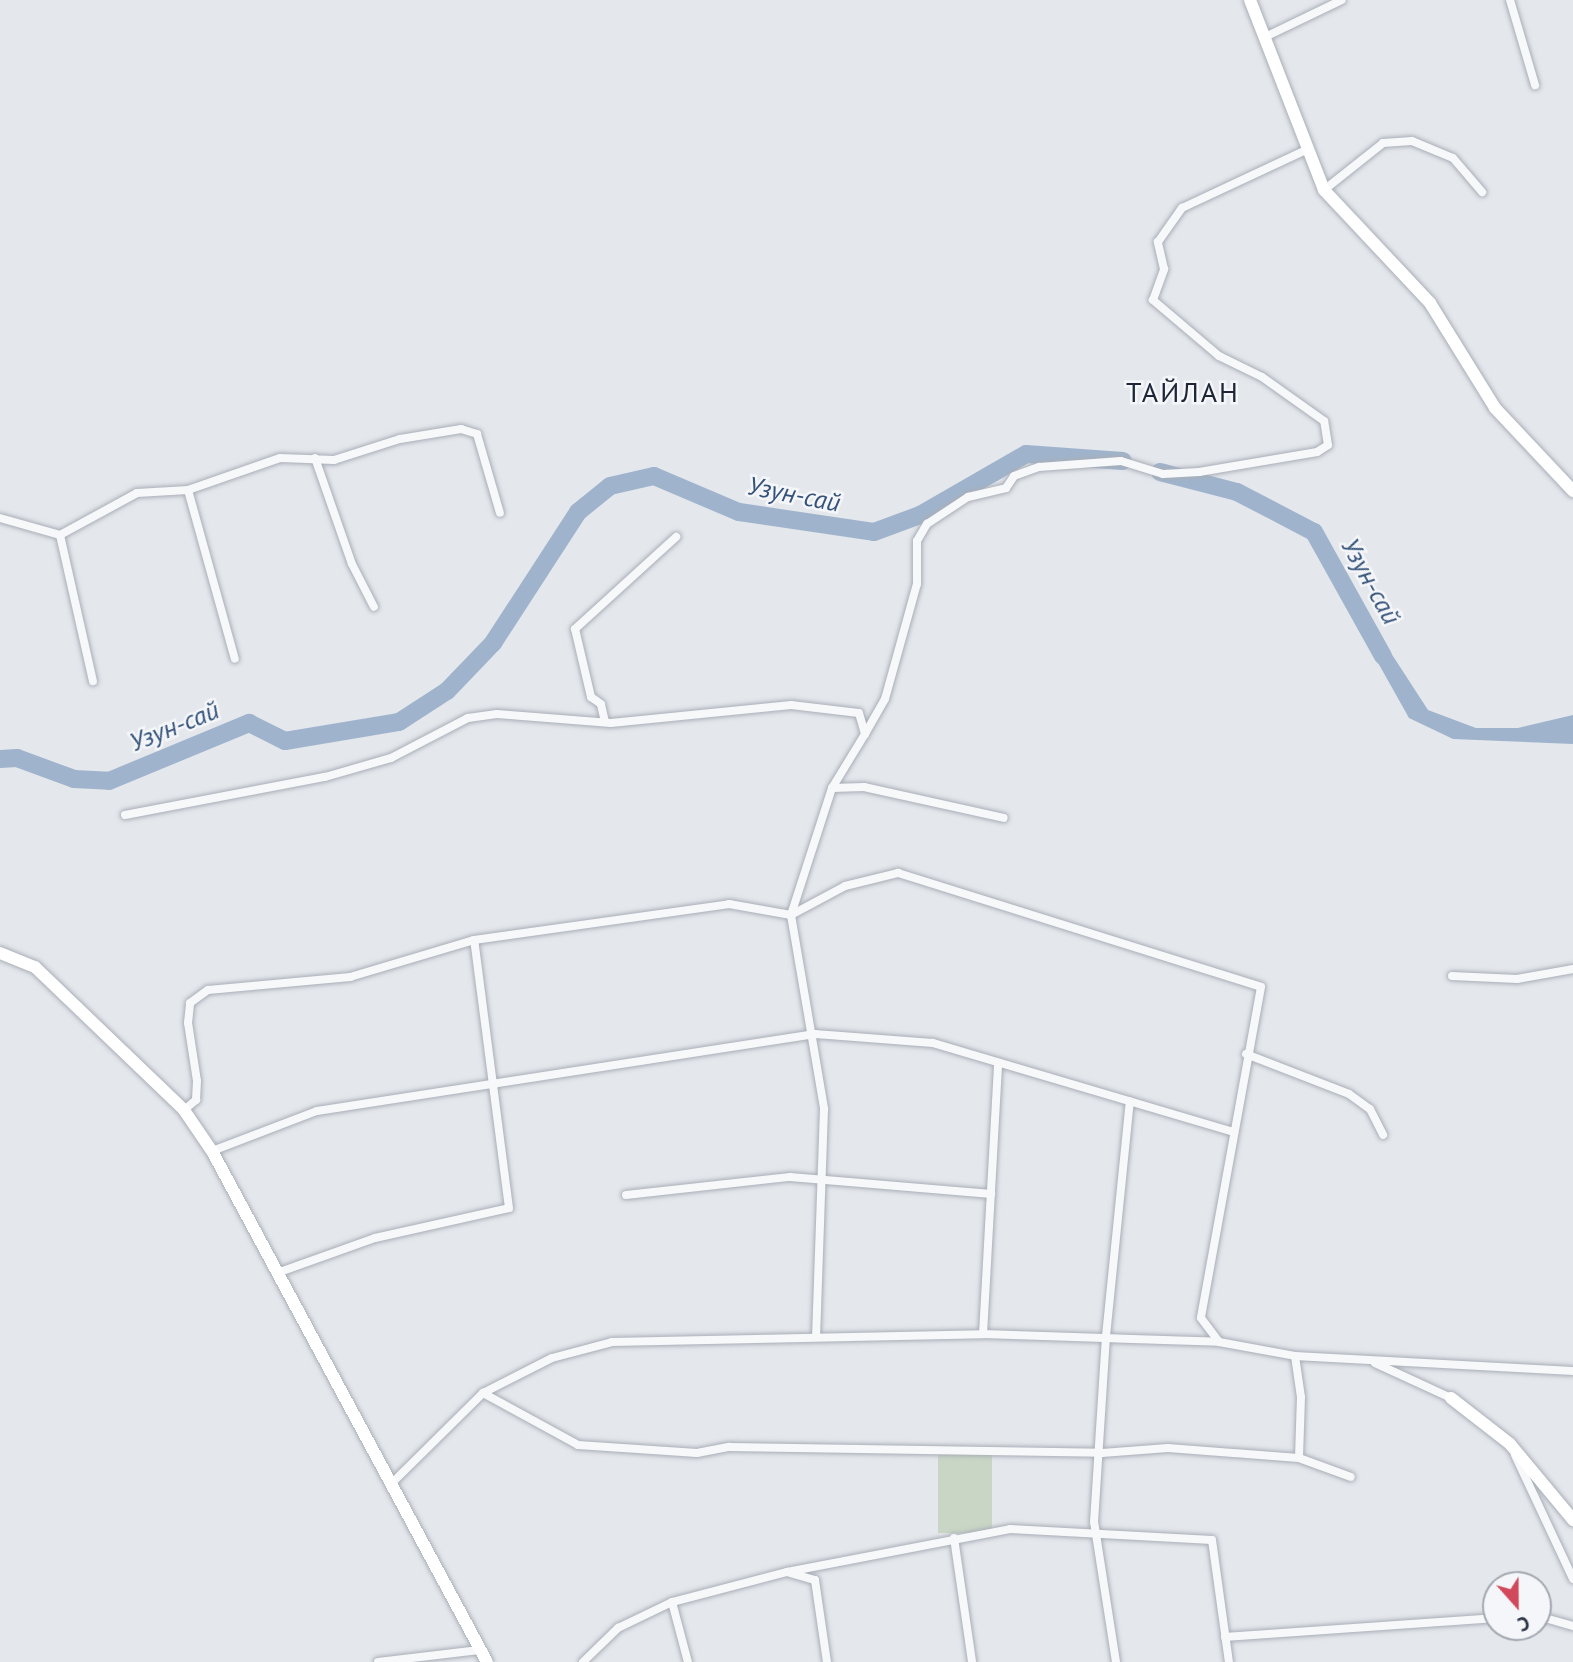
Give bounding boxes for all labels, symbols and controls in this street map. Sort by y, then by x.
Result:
district label: ТАЙЛАН [1127,375,1239,409]
water label: Узун-сай [745,470,843,518]
water label: Узун-сай [1335,532,1407,630]
water label: Узун-сай [125,694,223,758]
north arrow [1482,1571,1552,1641]
text: С [1515,1611,1533,1637]

